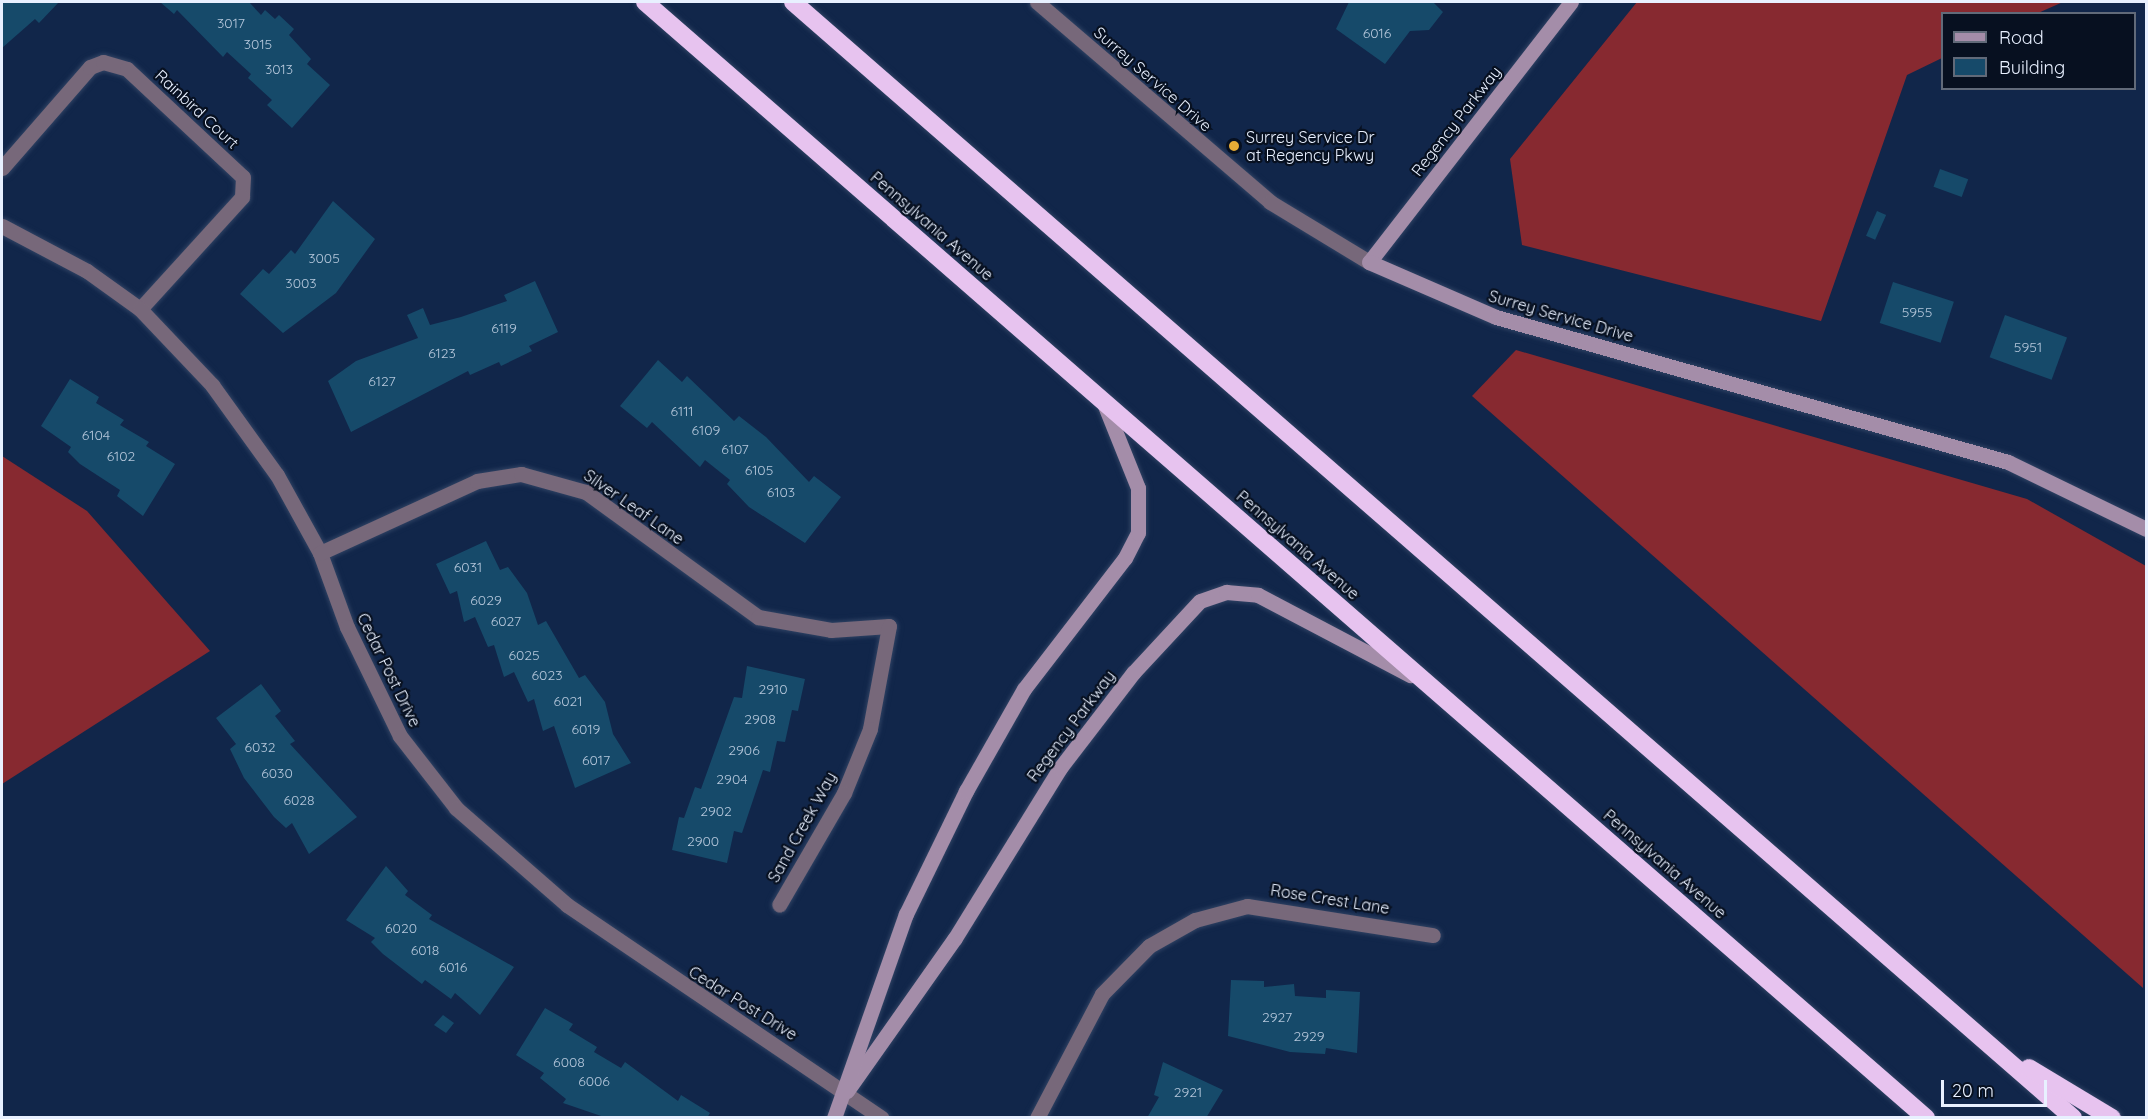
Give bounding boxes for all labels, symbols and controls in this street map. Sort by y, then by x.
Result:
legend [1941,12,2136,90]
house number: 3017 [217,15,245,31]
street label: Surrey Service Drive [1090,23,1216,135]
house number: 6016 [1363,25,1391,41]
text: Road [1999,26,2044,49]
house number: 3015 [244,36,272,52]
text: Building [1999,56,2065,79]
house number: 3013 [265,61,293,77]
street label: Regency Parkway [1407,62,1505,180]
street label: Rainbird Court [151,66,243,152]
place label: Surrey Service Dr at Regency Pkwy [1246,127,1375,165]
marker: Surrey Service Dr at Regency Pkwy [1227,139,1241,153]
street label: Pennsylvania Avenue [867,167,997,285]
house number: 3005 [308,250,340,266]
house number: 3003 [285,275,317,291]
street label: Surrey Service Drive [1486,286,1636,346]
house number: 5955 [1902,304,1932,320]
house number: 6119 [491,320,517,336]
house number: 5951 [2014,339,2042,355]
house number: 6123 [428,345,456,361]
house number: 6127 [368,373,396,389]
house number: 6111 [670,403,694,419]
house number: 6109 [692,422,720,438]
house number: 6104 [82,427,110,443]
house number: 6107 [721,441,749,457]
house number: 6102 [107,448,135,464]
house number: 6105 [745,462,773,478]
street label: Silver Leaf Lane [580,465,688,549]
house number: 6103 [767,484,795,500]
street label: Pennsylvania Avenue [1233,486,1363,604]
house number: 6031 [454,559,482,575]
house number: 6029 [470,592,502,608]
street label: Cedar Post Drive [353,610,425,730]
house number: 6027 [491,613,521,629]
house number: 6025 [508,647,540,663]
house number: 6023 [532,667,562,683]
street label: Regency Parkway [1023,667,1119,785]
house number: 2910 [758,681,788,697]
house number: 6021 [554,693,582,709]
house number: 2908 [744,711,776,727]
house number: 6019 [572,721,600,737]
house number: 6032 [245,739,275,755]
house number: 2906 [728,742,760,758]
house number: 6017 [582,752,610,768]
house number: 6030 [261,765,293,781]
street label: Sand Creek Way [764,768,840,886]
house number: 2904 [716,771,748,787]
house number: 6028 [283,792,315,808]
house number: 2902 [700,803,732,819]
street label: Pennsylvania Avenue [1600,805,1730,923]
house number: 2900 [687,833,719,849]
street label: Rose Crest Lane [1269,880,1391,918]
house number: 6020 [385,920,417,936]
house number: 6018 [411,942,439,958]
house number: 6016 [439,959,467,975]
street label: Cedar Post Drive [685,962,801,1044]
house number: 2927 [1262,1009,1292,1025]
house number: 2929 [1293,1028,1325,1044]
house number: 6008 [553,1054,585,1070]
scale bar [1944,1068,2050,1106]
house number: 6006 [578,1073,610,1089]
text: 20 m [1952,1079,1994,1102]
house number: 2921 [1174,1084,1202,1100]

